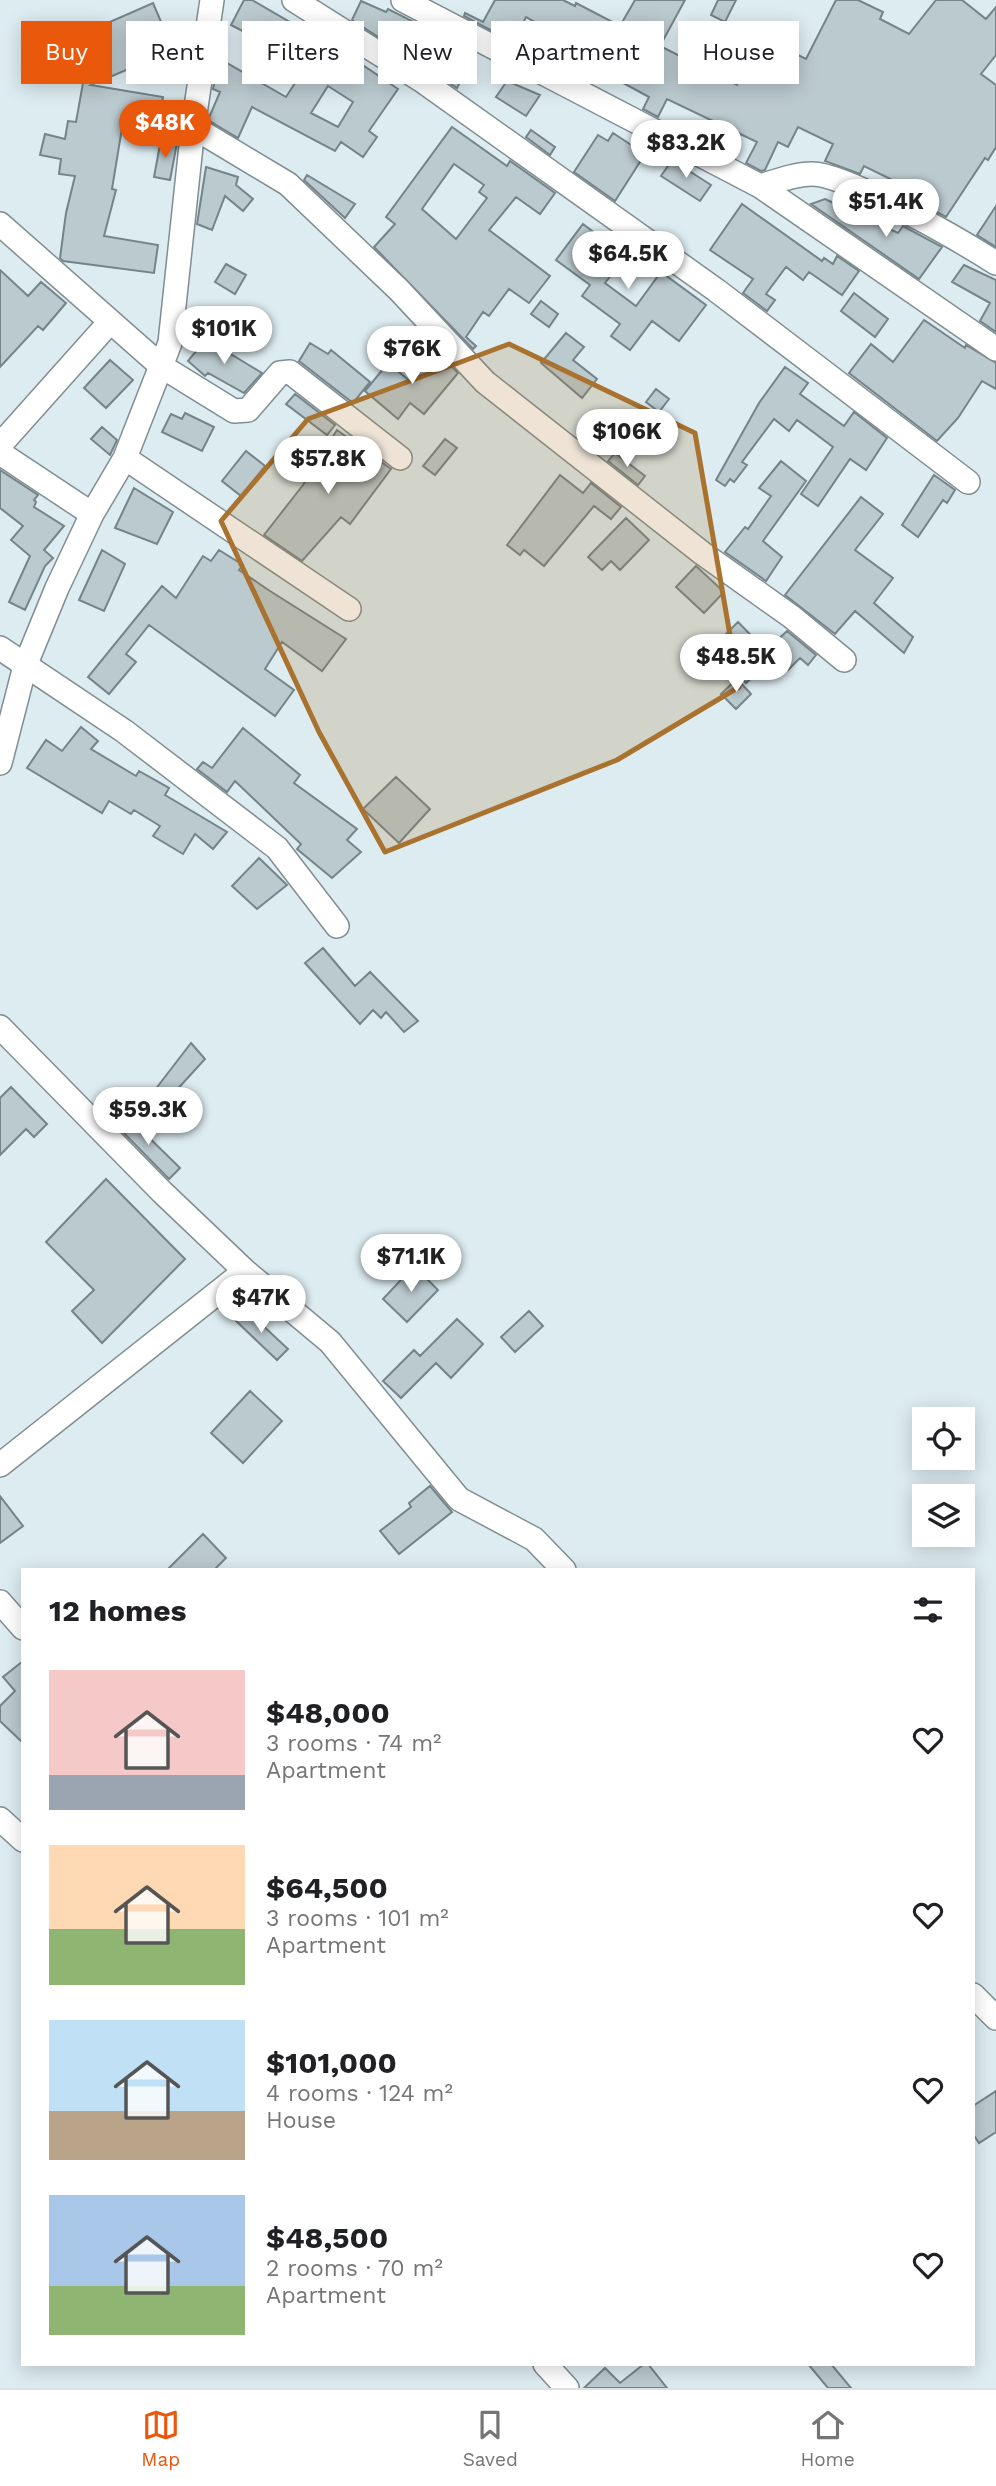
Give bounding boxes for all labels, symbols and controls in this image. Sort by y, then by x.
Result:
chip: Buy [21,21,112,84]
chip: Rent [126,21,228,84]
chip: Filters [242,21,364,84]
chip: New [378,21,477,84]
chip: Apartment [491,21,664,84]
chip: House [678,21,799,84]
pin: $48K [124,100,206,160]
text: $48K [135,109,195,136]
pin: $83.2K [629,120,743,180]
text: $83.2K [647,129,725,156]
pin: $51.4K [829,180,943,239]
text: $51.4K [848,188,924,215]
pin: $64.5K [571,232,685,291]
text: $64.5K [588,240,668,267]
pin: $101K [175,306,273,366]
text: $101K [191,315,257,342]
pin: $76K [371,326,453,386]
text: $76K [383,335,441,362]
pin: $106K [578,410,676,469]
text: $106K [592,418,662,445]
pin: $57.8K [271,436,385,496]
text: $57.8K [290,445,366,472]
pin: $48.5K [679,634,793,694]
text: $48.5K [696,643,776,670]
pin: $59.3K [91,1088,205,1147]
text: $59.3K [109,1096,187,1123]
pin: $71.1K [354,1234,468,1294]
text: $71.1K [377,1243,445,1270]
pin: $47K [220,1276,302,1335]
text: $47K [232,1284,290,1311]
map controls [912,1407,975,1547]
button: locate [912,1407,975,1470]
button: layers [912,1484,975,1547]
icon: filters [909,1591,947,1629]
text: 12 homes [49,1593,187,1628]
text: $48,000 [266,1695,390,1730]
icon: home [105,1698,189,1782]
icon: heart [909,1721,947,1759]
text: 3 rooms · 74 m² [266,1730,441,1757]
text: Apartment [266,1757,386,1784]
text: $64,500 [266,1870,388,1905]
icon: home [105,1873,189,1957]
icon: heart [909,1896,947,1934]
text: 3 rooms · 101 m² [266,1905,449,1932]
text: Apartment [266,1932,386,1959]
text: $101,000 [266,2045,397,2080]
icon: home [105,2048,189,2132]
icon: heart [909,2071,947,2109]
text: 4 rooms · 124 m² [266,2080,453,2107]
text: House [266,2107,336,2134]
text: $48,500 [266,2220,388,2255]
icon: home [105,2223,189,2307]
icon: heart [909,2246,947,2284]
text: 2 rooms · 70 m² [266,2255,443,2282]
text: Apartment [266,2282,386,2309]
tab: Map [141,2406,180,2471]
tab: Saved [463,2406,518,2471]
tab: Home [800,2406,855,2471]

